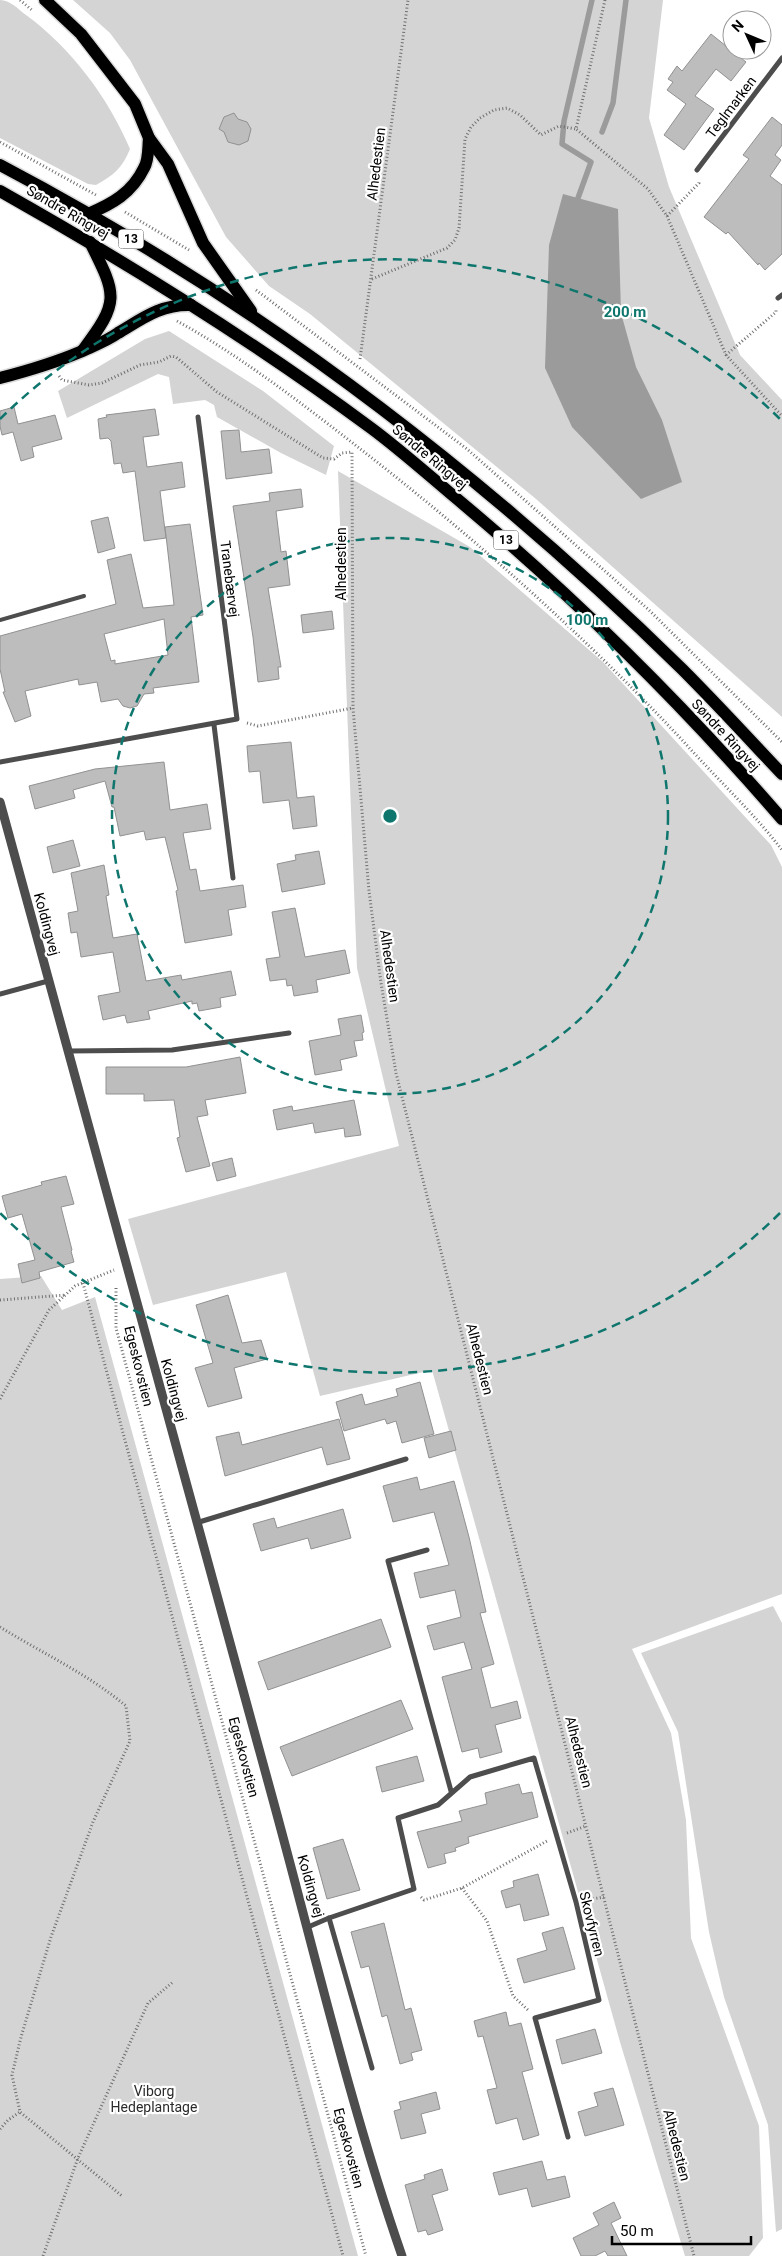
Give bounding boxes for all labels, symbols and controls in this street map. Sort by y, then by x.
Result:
north arrow [722,10,772,60]
text: N [728,17,747,35]
street label: Teglmarken [703,73,759,141]
street label: Alhedestien [364,127,388,201]
street label: Søndre Ringvej [24,182,112,242]
road number: 13 [118,230,144,248]
text: 200 m [604,303,646,321]
street label: Søndre Ringvej [389,421,471,493]
street label: Alhedestien [333,527,349,601]
road number: 13 [494,530,518,550]
street label: Tranebærvej [217,540,243,618]
text: 100 m [566,611,608,629]
street label: Søndre Ringvej [689,696,763,774]
centre of rings [381,807,399,825]
street label: Koldingvej [31,891,63,957]
street label: Alhedestien [377,929,403,1003]
street label: Alhedestien [463,1321,497,1397]
street label: Egeskovstien [121,1324,157,1408]
street label: Koldingvej [158,1357,190,1423]
street label: Alhedestien [562,1714,596,1790]
street label: Egeskovstien [226,1715,262,1799]
street label: Koldingvej [294,1853,328,1919]
street label: Skovfyrren [576,1890,608,1958]
park label: Viborg Hedeplantage [111,2083,197,2115]
street label: Egeskovstien [331,2106,367,2190]
street label: Alhedestien [660,2107,694,2183]
scale bar [612,2214,751,2246]
text: 50 m [620,2222,654,2240]

